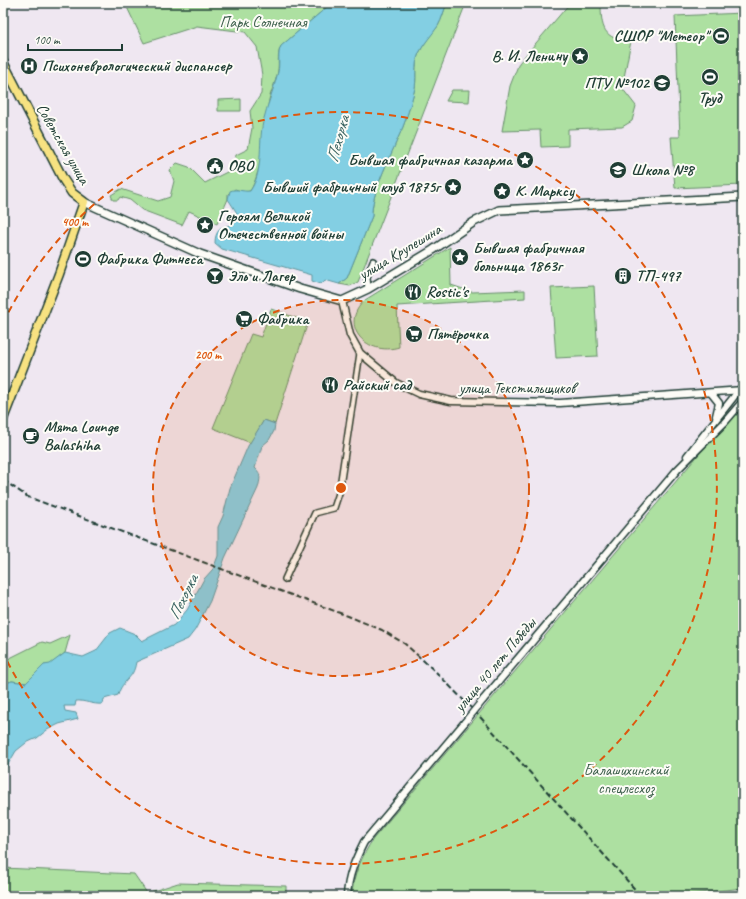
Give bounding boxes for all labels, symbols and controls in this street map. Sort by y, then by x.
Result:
park label: Парк Солнечная [220,12,307,32]
scale bar [28,26,122,52]
place label: СШОР "Метеор" [614,26,712,46]
sports icon: СШОР "Метеор" [711,26,731,46]
text: 100 m [34,32,61,48]
place label: В. И. Ленину [492,46,569,66]
place icon: В. И. Ленину [570,46,590,66]
hospital icon: Психоневрологический диспансер [19,56,39,76]
place label: Психоневрологический диспансер [42,56,233,76]
sports icon: Труд [700,67,720,87]
place label: ПТУ №102 [585,73,651,93]
school or university icon: ПТУ №102 [652,73,672,93]
place label: Труд [698,88,723,108]
street label: Советская улица [32,100,95,189]
water label: Пехорка [322,112,355,165]
place label: Бывшая фабричная казарма [348,150,514,170]
place icon: Бывшая фабричная казарма [515,150,535,170]
public building icon: ОВО [205,156,225,176]
place label: ОВО [228,156,255,176]
school or university icon: Школа №8 [608,160,628,180]
place label: Школа №8 [631,160,695,180]
place label: Бывший фабричный клуб 1875г [263,177,442,197]
place icon: Бывший фабричный клуб 1875г [443,177,463,197]
place icon: К. Марксу [492,181,512,201]
place label: К. Марксу [515,181,576,201]
place label: Героям Великой Отечественной войны [218,206,344,244]
text: 400 m [62,214,89,230]
place icon: Героям Великой Отечественной войны [195,215,215,235]
street label: улица Крупешина [354,219,446,285]
place label: Бывшая фабричная больница 1863г [473,238,586,276]
place icon: Бывшая фабричная больница 1863г [450,247,470,267]
sports icon: Фабрика Фитнеса [73,249,93,269]
place label: Фабрика Фитнеса [96,249,205,269]
bar icon: Эль и Лагер [205,266,225,286]
place label: Эль и Лагер [228,266,296,286]
building icon: ТП-497 [613,266,633,286]
place label: ТП-497 [636,266,682,286]
restaurant icon: Rostic's [403,282,423,302]
place label: Rostic's [426,282,469,302]
supermarket icon: Фабрика [234,309,254,329]
place label: Фабрика [257,309,310,329]
supermarket icon: Пятёрочка [404,324,424,344]
place label: Пятёрочка [427,324,489,344]
text: 200 m [195,347,222,363]
restaurant icon: Райский сад [320,375,340,395]
place label: Райский сад [343,375,413,395]
street label: улица Текстильщиков [458,378,579,398]
place label: Мята Lounge Balashiha [44,417,119,455]
cafe icon: Мята Lounge Balashiha [21,426,41,446]
centre of rings [334,481,348,495]
water label: Пехорка [163,569,204,623]
street label: улица 40 лет Победы [449,613,541,717]
park label: Балашихинский спецлесхоз [583,760,670,798]

